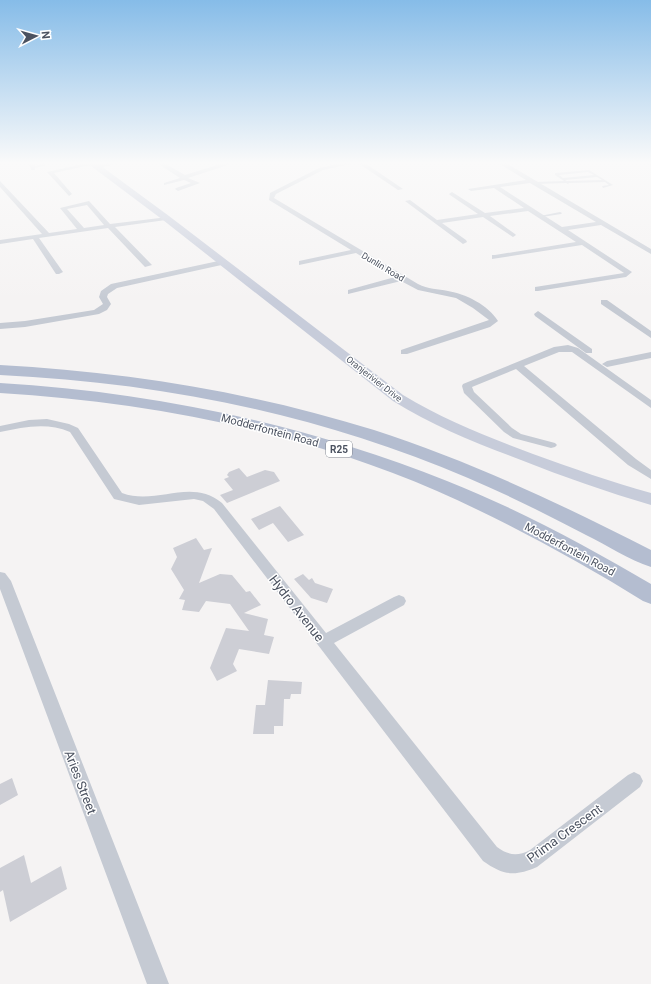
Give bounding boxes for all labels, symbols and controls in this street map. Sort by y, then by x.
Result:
north arrow [16,16,56,56]
text: N [39,30,52,40]
street label: Dunlin Road [360,250,406,284]
street label: Oranjerivier Drive [344,354,404,404]
street label: Modderfontein Road [220,411,320,450]
road number: R25 [326,441,352,457]
street label: Modderfontein Road [522,520,617,579]
street label: Hydro Avenue [266,572,327,645]
street label: Aries Street [61,748,100,816]
street label: Prima Crescent [524,801,605,866]

